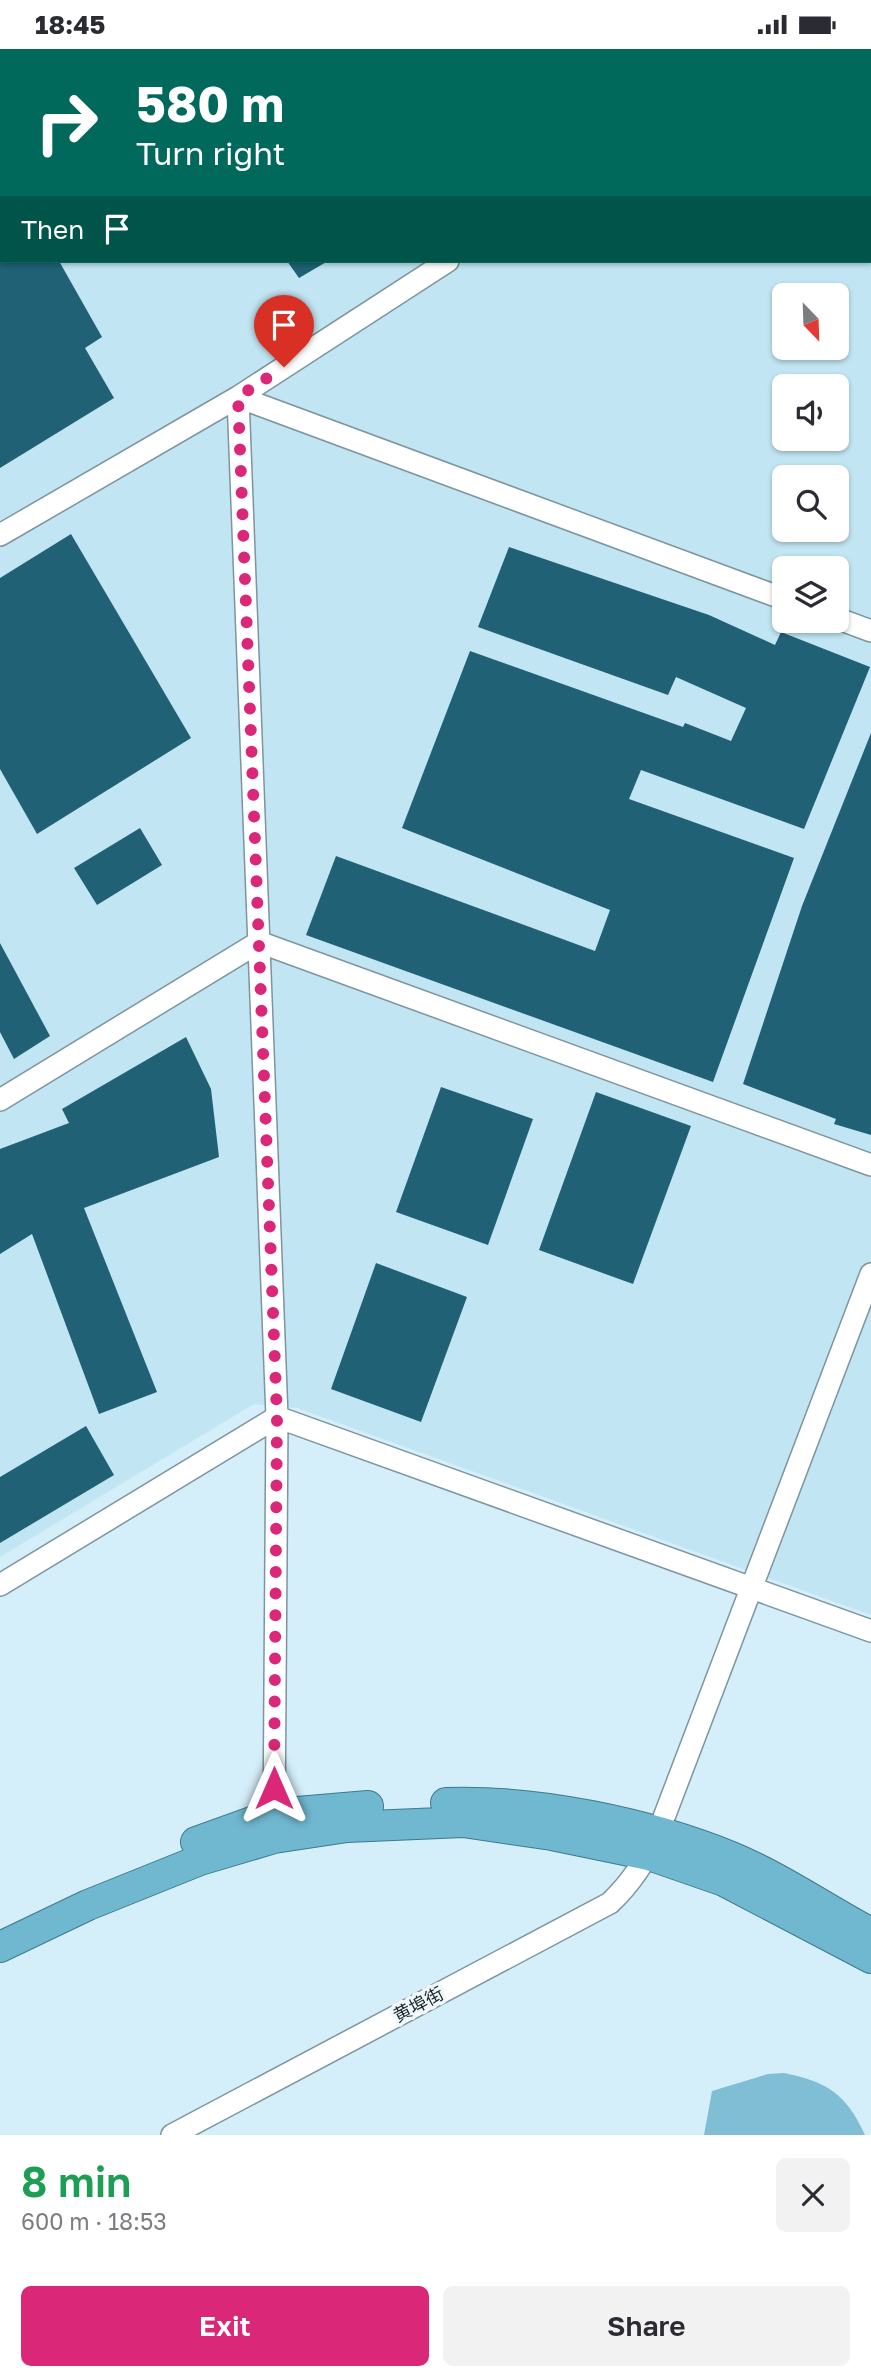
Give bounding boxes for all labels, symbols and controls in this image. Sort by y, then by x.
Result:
text: 18:45 [35,9,105,40]
text: 580 m [136,74,284,133]
icon: right [21,77,112,168]
text: Turn right [136,134,285,172]
icon: arrive [98,210,136,248]
text: Then [21,214,84,245]
north arrow [772,283,849,361]
map controls [772,283,849,633]
pin [254,295,314,367]
icon: arrive [265,306,303,344]
button: sound [772,374,849,451]
button: search [772,465,849,542]
button: layers [772,556,849,633]
position arrow [237,1751,311,1825]
street label: 黄埠街 [389,1982,447,2026]
text: 8 min [21,2156,131,2206]
button: close [776,2158,850,2232]
text: 600 m · 18:53 [21,2207,167,2235]
button: Exit [21,2286,429,2366]
button: Share [443,2286,850,2366]

